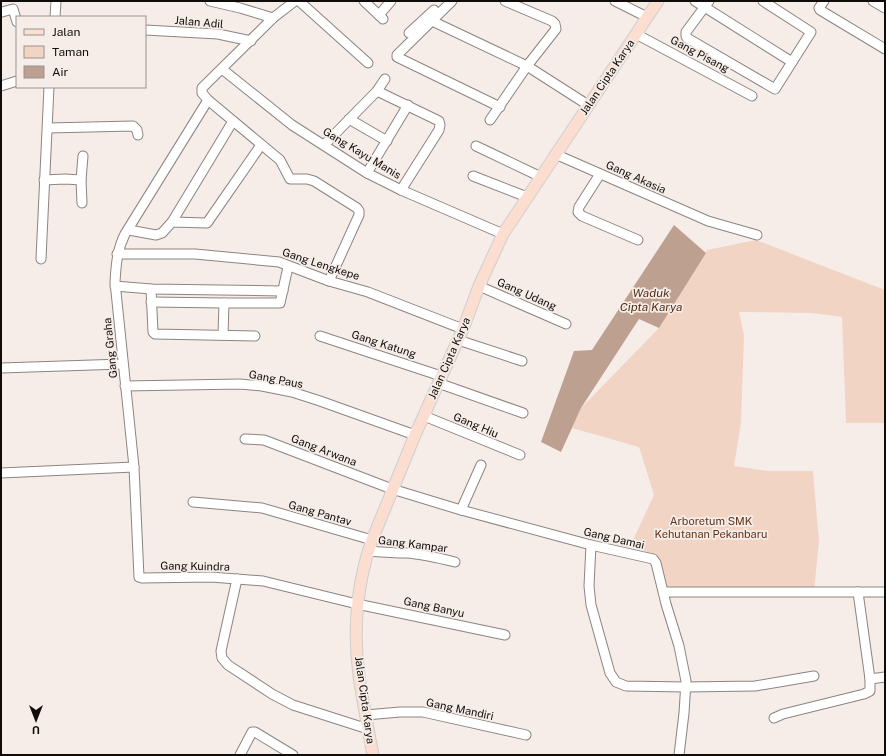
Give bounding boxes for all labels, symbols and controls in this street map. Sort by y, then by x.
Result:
street label: Jalan Adil [174,14,224,30]
legend [16,16,146,88]
text: Jalan [52,25,81,39]
street label: Gang Pisang [669,34,731,75]
street label: Jalan Cipta Karya [577,37,637,117]
text: Taman [52,45,89,59]
text: Air [52,65,69,79]
street label: Gang Kayu Manis [321,125,403,181]
street label: Gang Akasia [604,158,668,196]
street label: Gang Lengkepe [281,246,361,282]
street label: Gang Udang [496,276,559,312]
water label: Waduk Cipta Karya [620,286,682,314]
street label: Jalan Cipta Karya [426,315,472,401]
street label: Gang Graha [101,317,119,379]
street label: Gang Katung [350,328,418,360]
street label: Gang Paus [248,368,305,390]
street label: Gang Hiu [452,410,500,440]
street label: Gang Arwana [290,432,358,468]
street label: Gang Pantav [287,498,353,528]
park label: Arboretum SMK Kehutanan Pekanbaru [655,515,767,540]
street label: Gang Damai [582,525,646,551]
street label: Gang Kampar [378,534,448,554]
street label: Gang Kuindra [160,559,230,573]
street label: Gang Banyu [402,595,466,619]
street label: Jalan Cipta Karya [353,656,377,744]
street label: Gang Mandiri [425,696,495,722]
north arrow [16,700,56,740]
text: U [32,724,40,736]

